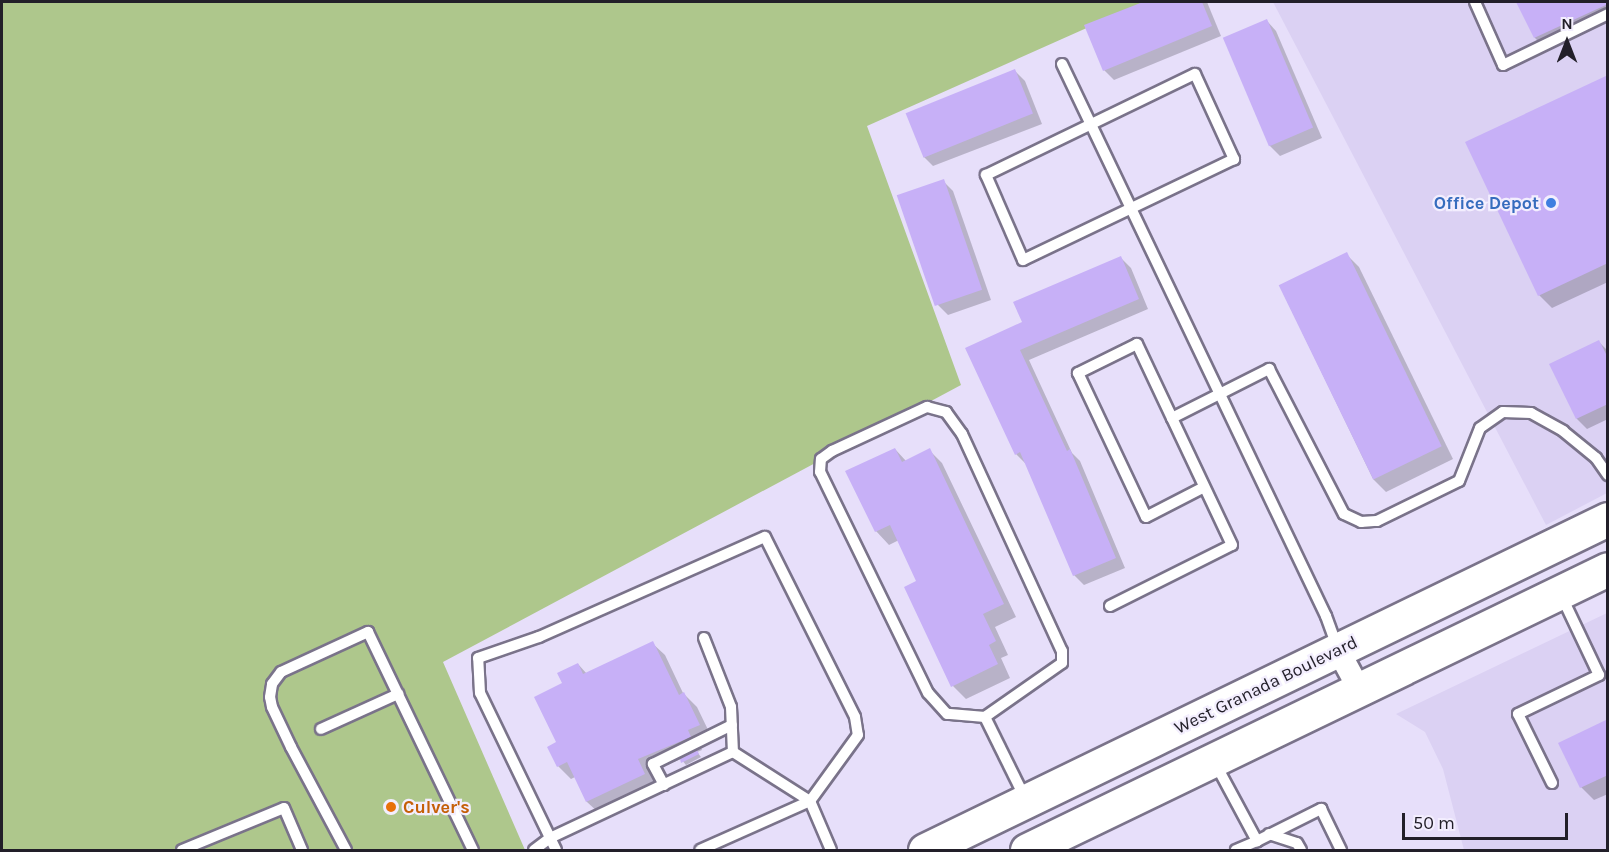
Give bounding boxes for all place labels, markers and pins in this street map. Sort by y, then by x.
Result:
place label: Office Depot [1434,192,1539,214]
marker: Office Depot [1544,196,1558,210]
place label: Culver's [403,796,470,818]
marker: Culver's [384,800,398,814]

